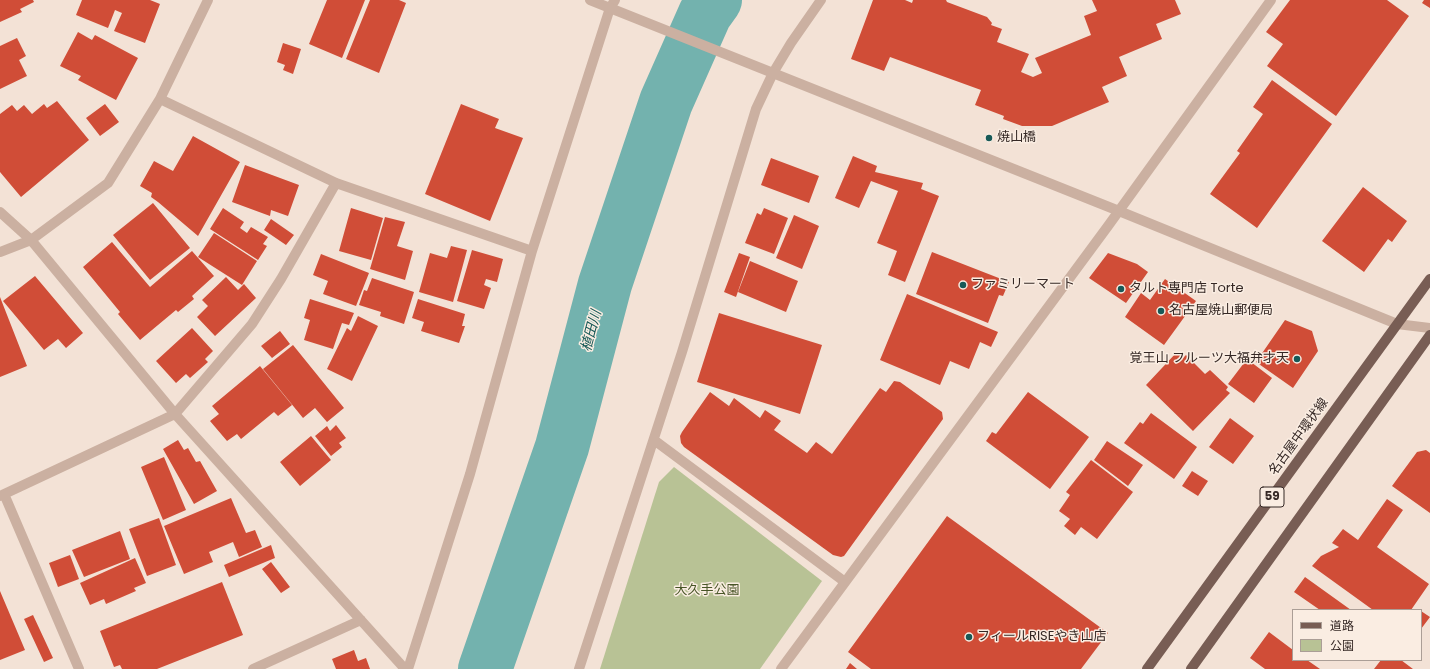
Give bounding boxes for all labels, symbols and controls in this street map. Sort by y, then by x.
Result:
place label: 焼山橋 [997,130,1036,146]
marker: 焼山橋 [984,133,994,143]
place label: ファミリーマート [971,277,1075,293]
marker: ファミリーマート [958,280,968,290]
place label: タルト専門店 Torte [1129,281,1243,297]
marker: タルト専門店 Torte [1116,284,1126,294]
place label: 名古屋焼山郵便局 [1169,303,1273,319]
marker: 名古屋焼山郵便局 [1156,306,1166,316]
water label: 植田川 [578,309,606,353]
place label: 覚王山 フルーツ大福弁才天 [1130,351,1289,367]
marker: 覚王山 フルーツ大福弁才天 [1292,354,1302,364]
street label: 名古屋中環状線 [1266,396,1332,478]
road number: 59 [1260,487,1284,507]
park label: 大久手公園 [675,583,739,599]
legend [1292,609,1422,661]
text: 道路 [1330,617,1354,634]
place label: フィールRISEやき山店 [977,629,1106,645]
marker: フィールRISEやき山店 [964,632,974,642]
text: 公園 [1330,637,1354,654]

